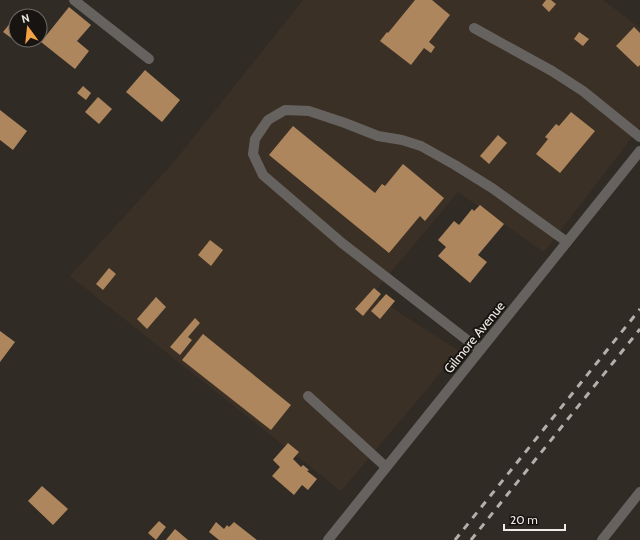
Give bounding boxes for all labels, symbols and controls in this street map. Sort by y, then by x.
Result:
north arrow [8,8,48,48]
text: N [20,11,31,26]
street label: Gilmore Avenue [440,298,508,376]
scale bar [504,506,565,532]
text: 20 m [510,512,538,527]

